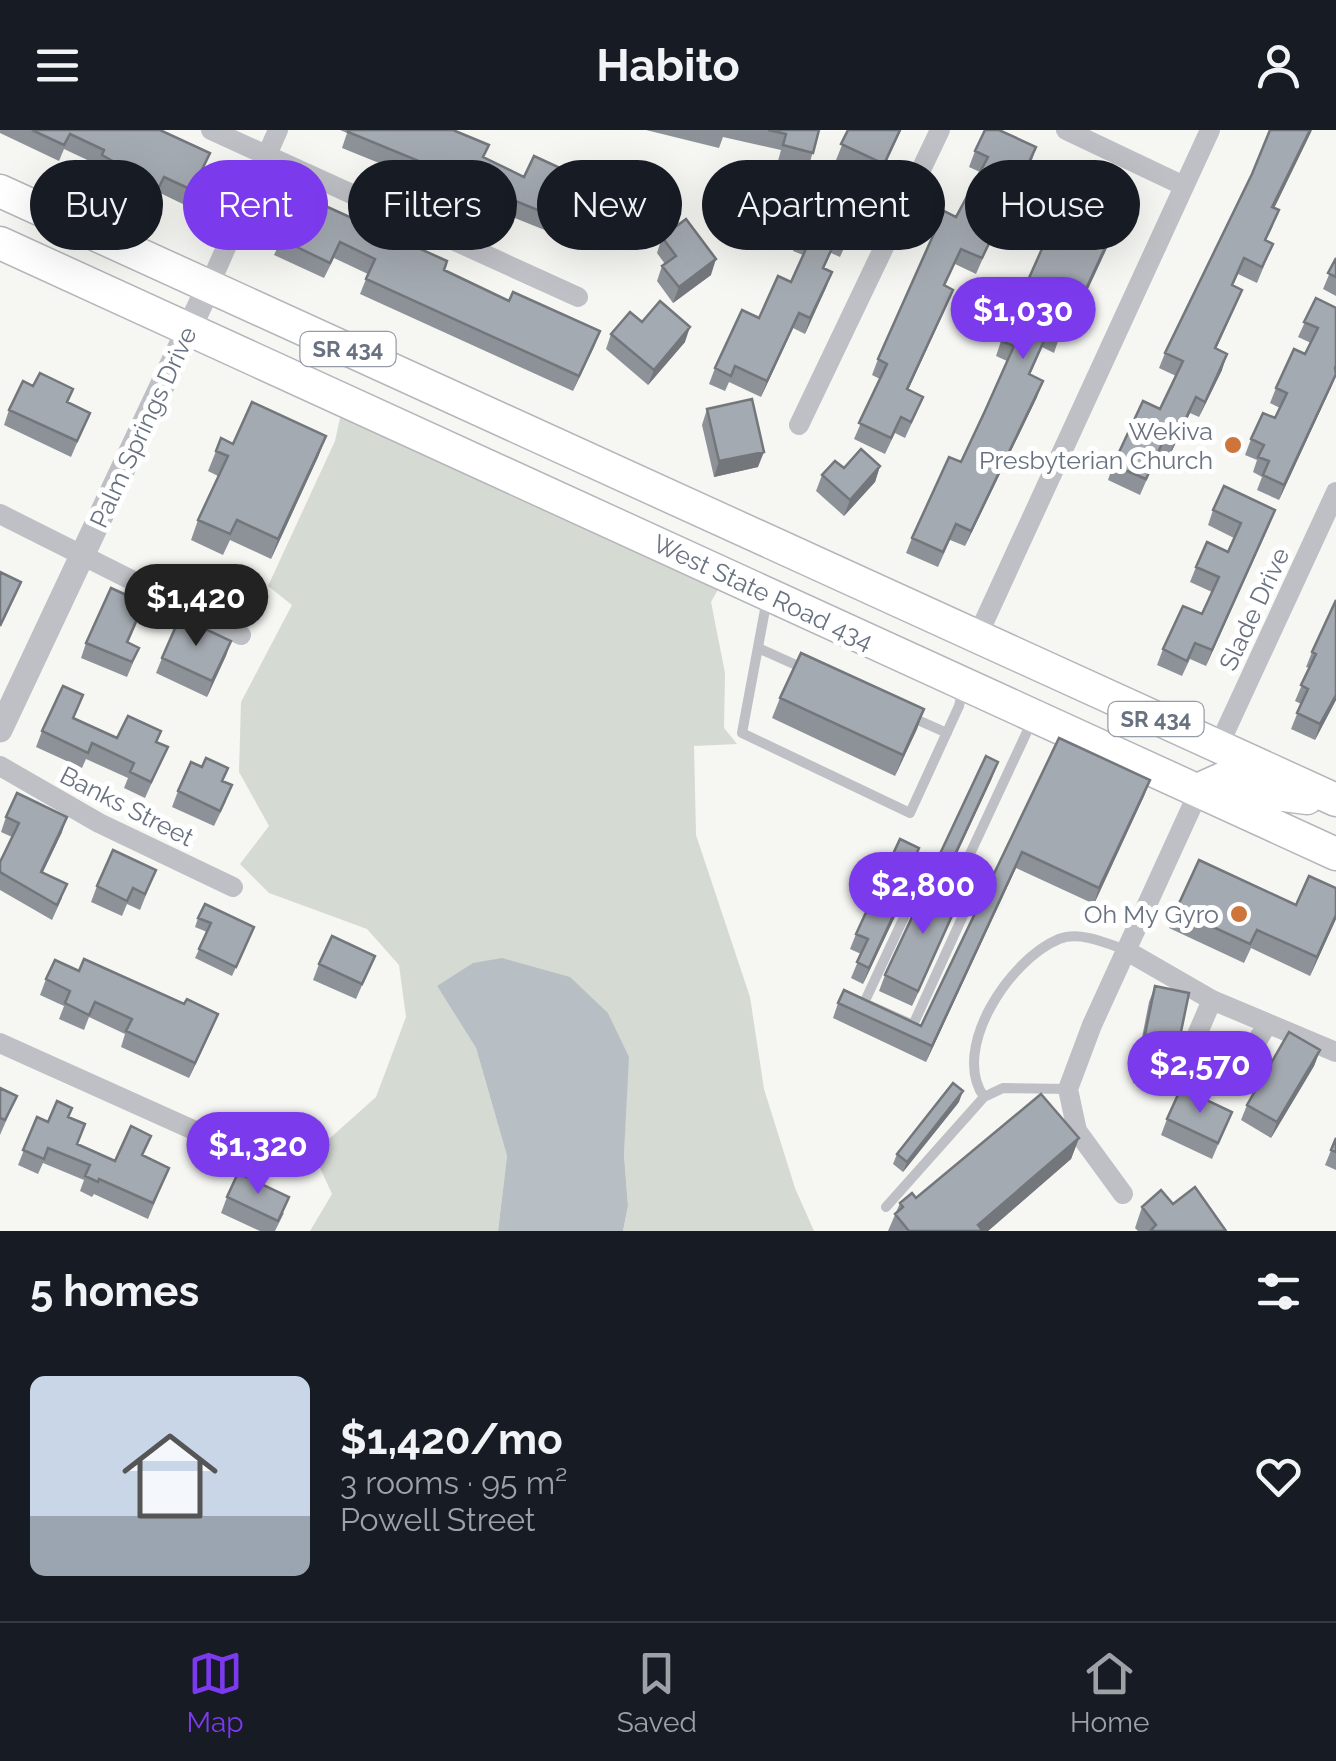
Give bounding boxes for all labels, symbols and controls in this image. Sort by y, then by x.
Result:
icon: menu [30,38,85,93]
icon: person [1251,38,1306,93]
text: Habito [596,39,740,92]
chip: Buy [30,160,163,250]
chip: Rent [183,160,328,250]
chip: Filters [348,160,517,250]
chip: New [537,160,682,250]
chip: Apartment [702,160,945,250]
chip: House [965,160,1140,250]
pin: $1,030 [942,277,1104,362]
text: $1,030 [973,291,1073,328]
street label: Palm Springs Drive [83,322,203,532]
road number: SR 434 [300,332,396,366]
place label: Wekiva Presbyterian Church [979,416,1213,475]
marker: Wekiva Presbyterian Church [1222,434,1244,456]
street label: West State Road 434 [648,528,878,656]
street label: Slade Drive [1213,543,1295,675]
pin: $1,420 [115,564,277,649]
text: $1,420 [146,578,246,615]
road number: SR 434 [1108,702,1204,736]
street label: Banks Street [55,760,199,853]
pin: $2,800 [842,852,1004,937]
text: $2,800 [871,866,975,903]
place label: Oh My Gyro [1084,899,1219,929]
marker: Oh My Gyro [1228,903,1250,925]
pin: $2,570 [1119,1031,1281,1116]
text: $2,570 [1149,1045,1251,1082]
pin: $1,320 [177,1112,339,1197]
text: $1,320 [208,1126,308,1163]
icon: filters [1251,1264,1306,1319]
text: 5 homes [30,1267,199,1316]
text: $1,420/mo [340,1415,563,1464]
icon: home [110,1416,230,1536]
icon: heart [1251,1449,1306,1504]
text: 3 rooms · 95 m² [340,1464,567,1501]
text: Powell Street [340,1501,536,1538]
tab: Map [187,1646,244,1739]
tab: Saved [617,1646,697,1739]
tab: Home [1070,1646,1149,1739]

